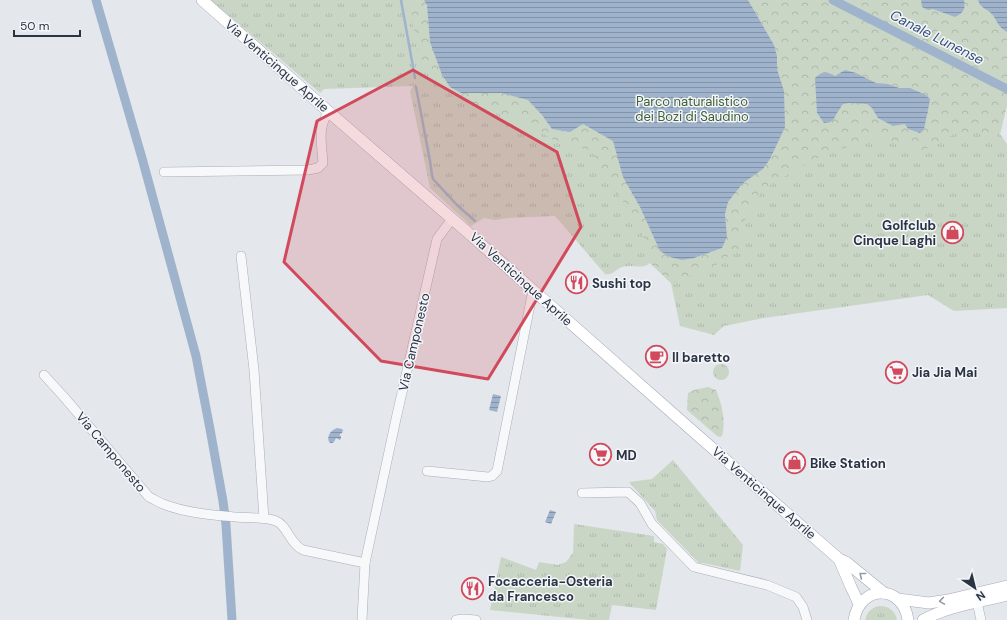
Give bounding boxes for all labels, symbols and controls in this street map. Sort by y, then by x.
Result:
water label: Canale Lunense [887,6,987,68]
scale bar [14,12,80,38]
street label: Via Venticinque Aprile [221,16,333,116]
text: 50 m [20,18,49,34]
park label: Parco naturalistico dei Bozi di Saudino [635,93,749,125]
place label: Golfclub Cinque Laghi [853,217,936,249]
shop icon: Golfclub Cinque Laghi [939,219,965,245]
street label: Via Venticinque Aprile [466,228,576,330]
restaurant icon: Sushi top [564,270,590,296]
place label: Sushi top [592,275,651,292]
street label: Via Camponesto [394,291,434,393]
cafe icon: Il baretto [644,344,670,370]
place label: Il baretto [672,349,730,366]
supermarket icon: Jia Jia Mai [884,359,910,385]
place label: Jia Jia Mai [912,364,977,381]
street label: Via Camponesto [72,408,150,496]
supermarket icon: MD [587,442,613,468]
street label: Via Venticinque Aprile [708,443,820,543]
place label: MD [616,447,637,464]
shop icon: Bike Station [781,450,807,476]
place label: Bike Station [810,455,886,472]
north arrow [955,568,995,608]
place label: Focacceria-Osteria da Francesco [488,573,613,605]
one-way arrow [860,573,867,580]
restaurant icon: Focacceria-Osteria da Francesco [460,575,486,601]
text: N [973,588,988,604]
one-way arrow [939,596,945,605]

